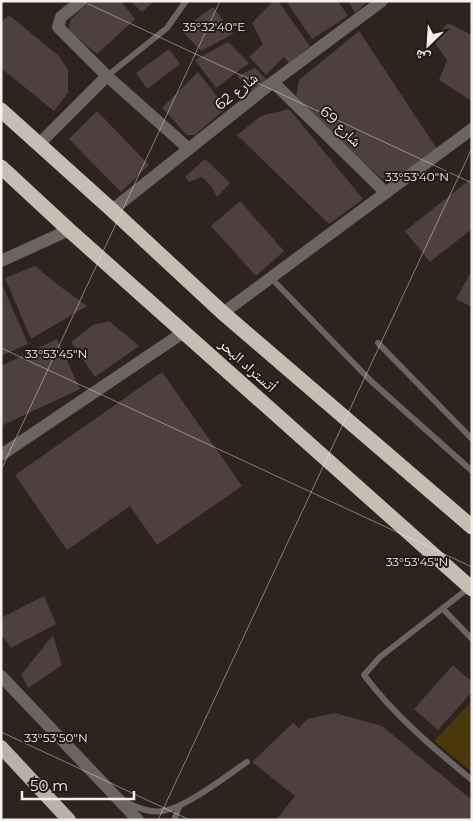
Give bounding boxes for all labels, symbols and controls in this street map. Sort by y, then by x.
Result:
text: 35°32'40"E [183,19,245,34]
north arrow [403,20,453,70]
text: ش [412,45,433,68]
street label: شارع 62 [210,68,262,115]
street label: شارع 69 [315,102,366,151]
text: 33°53'40"N [385,169,449,184]
street label: أتستراد البحر [215,334,281,396]
text: 33°53'45"N [25,346,87,361]
text: 33°53'45"N [386,554,448,569]
text: 33°53'50"N [24,730,88,745]
scale bar [22,768,135,800]
text: 50 m [30,776,68,795]

